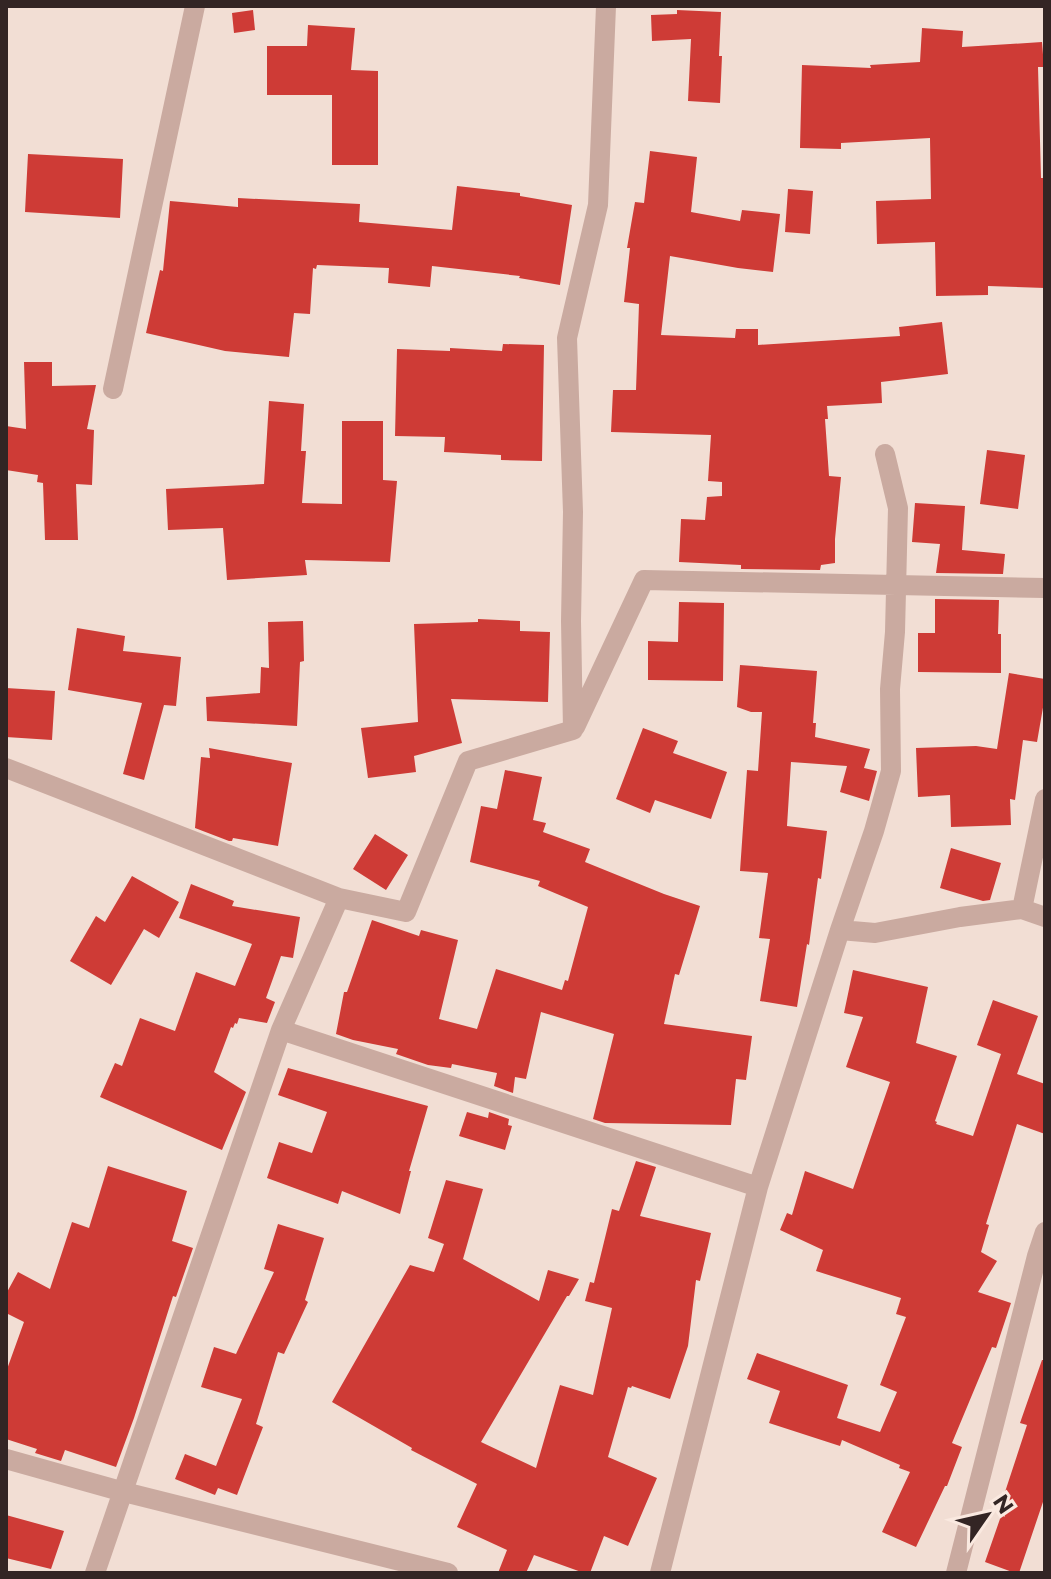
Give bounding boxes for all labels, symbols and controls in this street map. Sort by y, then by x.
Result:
north arrow [947,1475,1027,1555]
text: N [987,1489,1019,1519]

